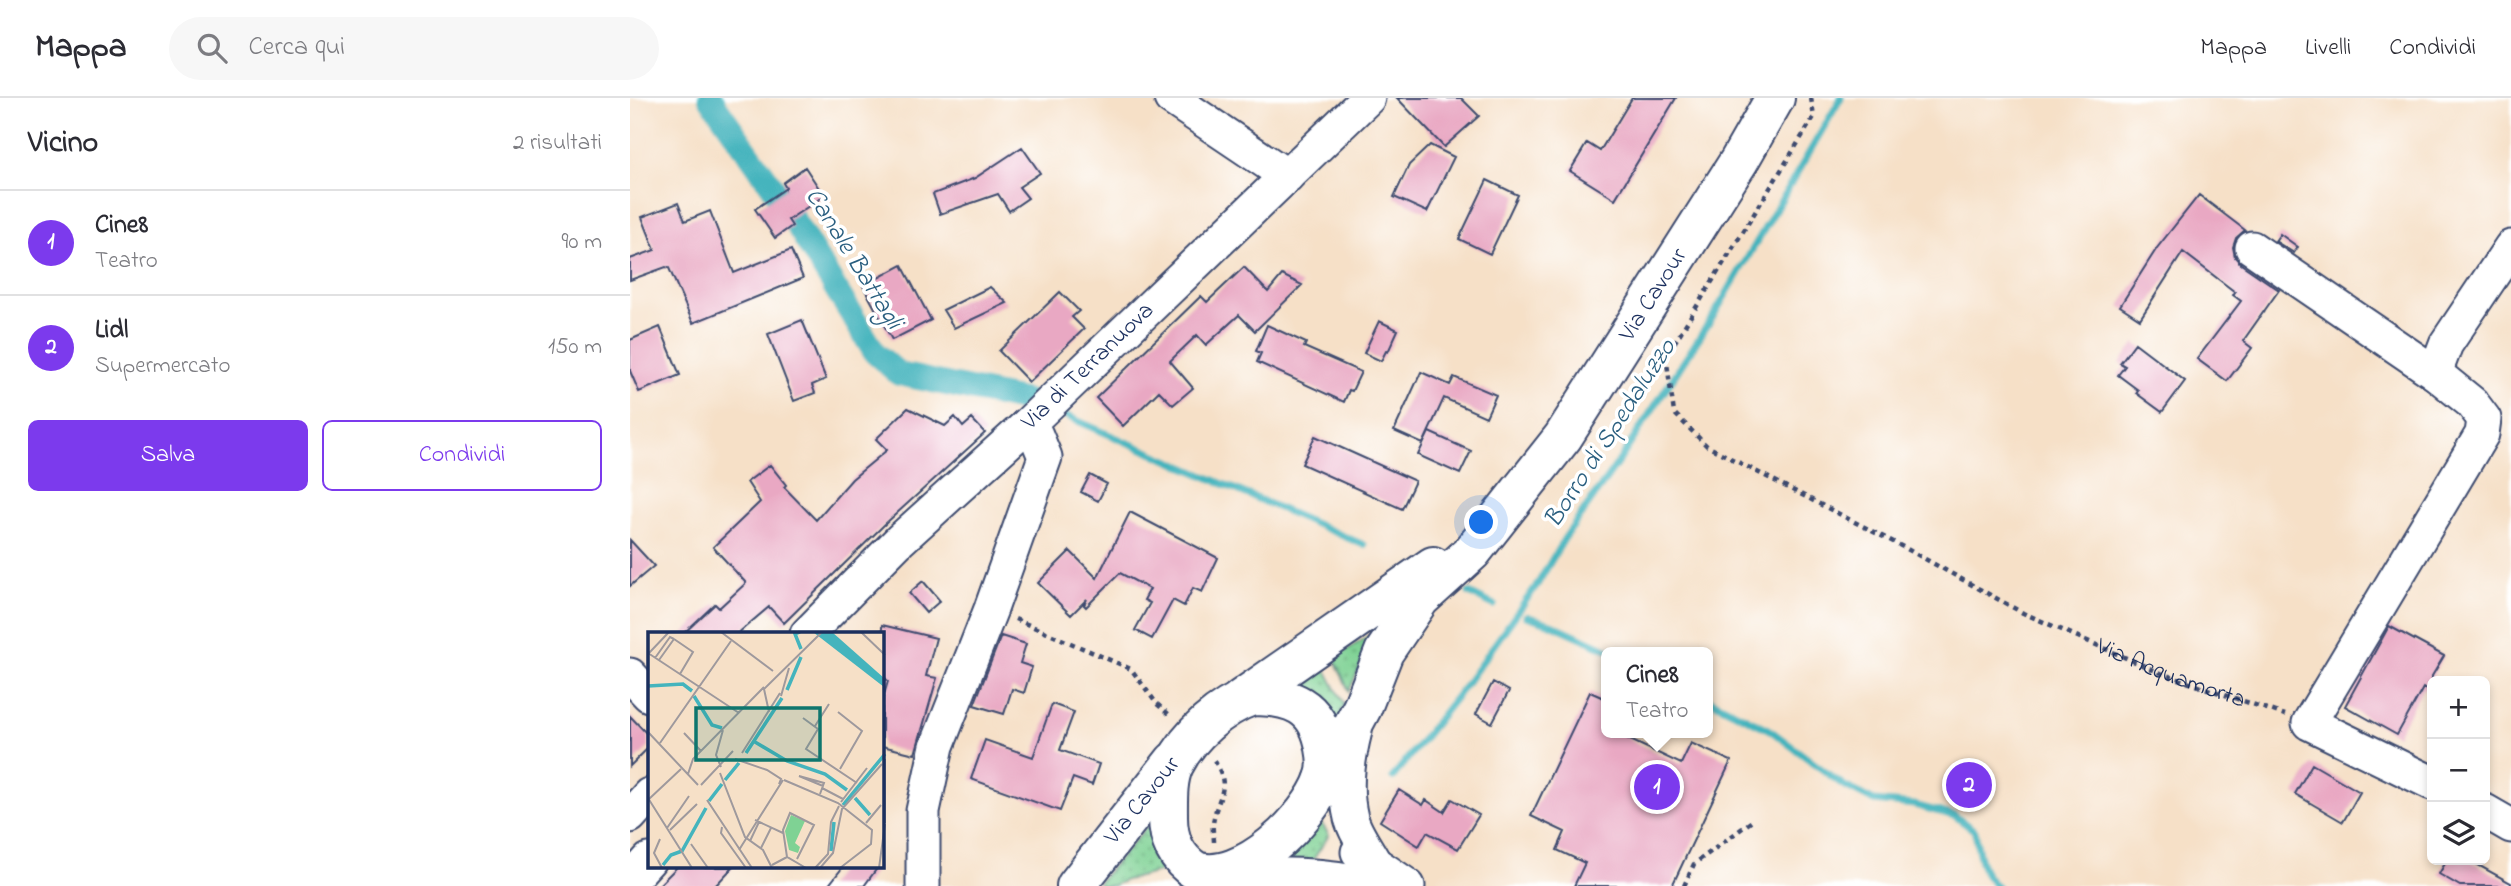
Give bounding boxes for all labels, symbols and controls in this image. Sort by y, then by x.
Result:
search box [169,17,659,80]
text: Mappa [35,24,127,72]
icon: search [193,29,231,67]
text: Cerca qui [249,29,345,67]
text: Mappa [2200,31,2267,66]
text: Livelli [2305,31,2351,66]
text: Condividi [2389,31,2476,66]
text: Vicino [28,122,98,166]
text: 2 risultati [513,127,602,160]
water label: Canale Battagli [794,181,913,339]
text: Cine8 [95,207,148,245]
text: 1 [47,226,55,259]
text: 90 m [562,226,602,259]
street label: Via Cavour [1610,241,1697,349]
text: Teatro [95,245,158,278]
street label: Via di Terranuova [1013,294,1162,440]
text: Lidl [95,312,128,350]
text: 2 [45,331,57,364]
text: 150 m [548,331,602,364]
water label: Borro di Spedaluzzo [1536,331,1687,536]
text: Supermercato [95,350,230,383]
button: Salva [28,420,308,491]
button: Condividi [322,420,602,491]
your location [1464,505,1498,539]
street label: Via Acquamorta [2090,629,2250,718]
inset map [648,632,884,868]
popup [1601,647,1713,738]
text: Cine8 [1626,657,1679,695]
map controls [2427,676,2490,865]
button: + [2427,676,2490,739]
text: Teatro [1626,695,1688,728]
button: − [2427,739,2490,802]
street label: Via Cavour [1096,749,1190,853]
pin: 2 [1946,759,1992,811]
pin: 1 [1634,761,1680,813]
button: layers [2427,802,2490,865]

